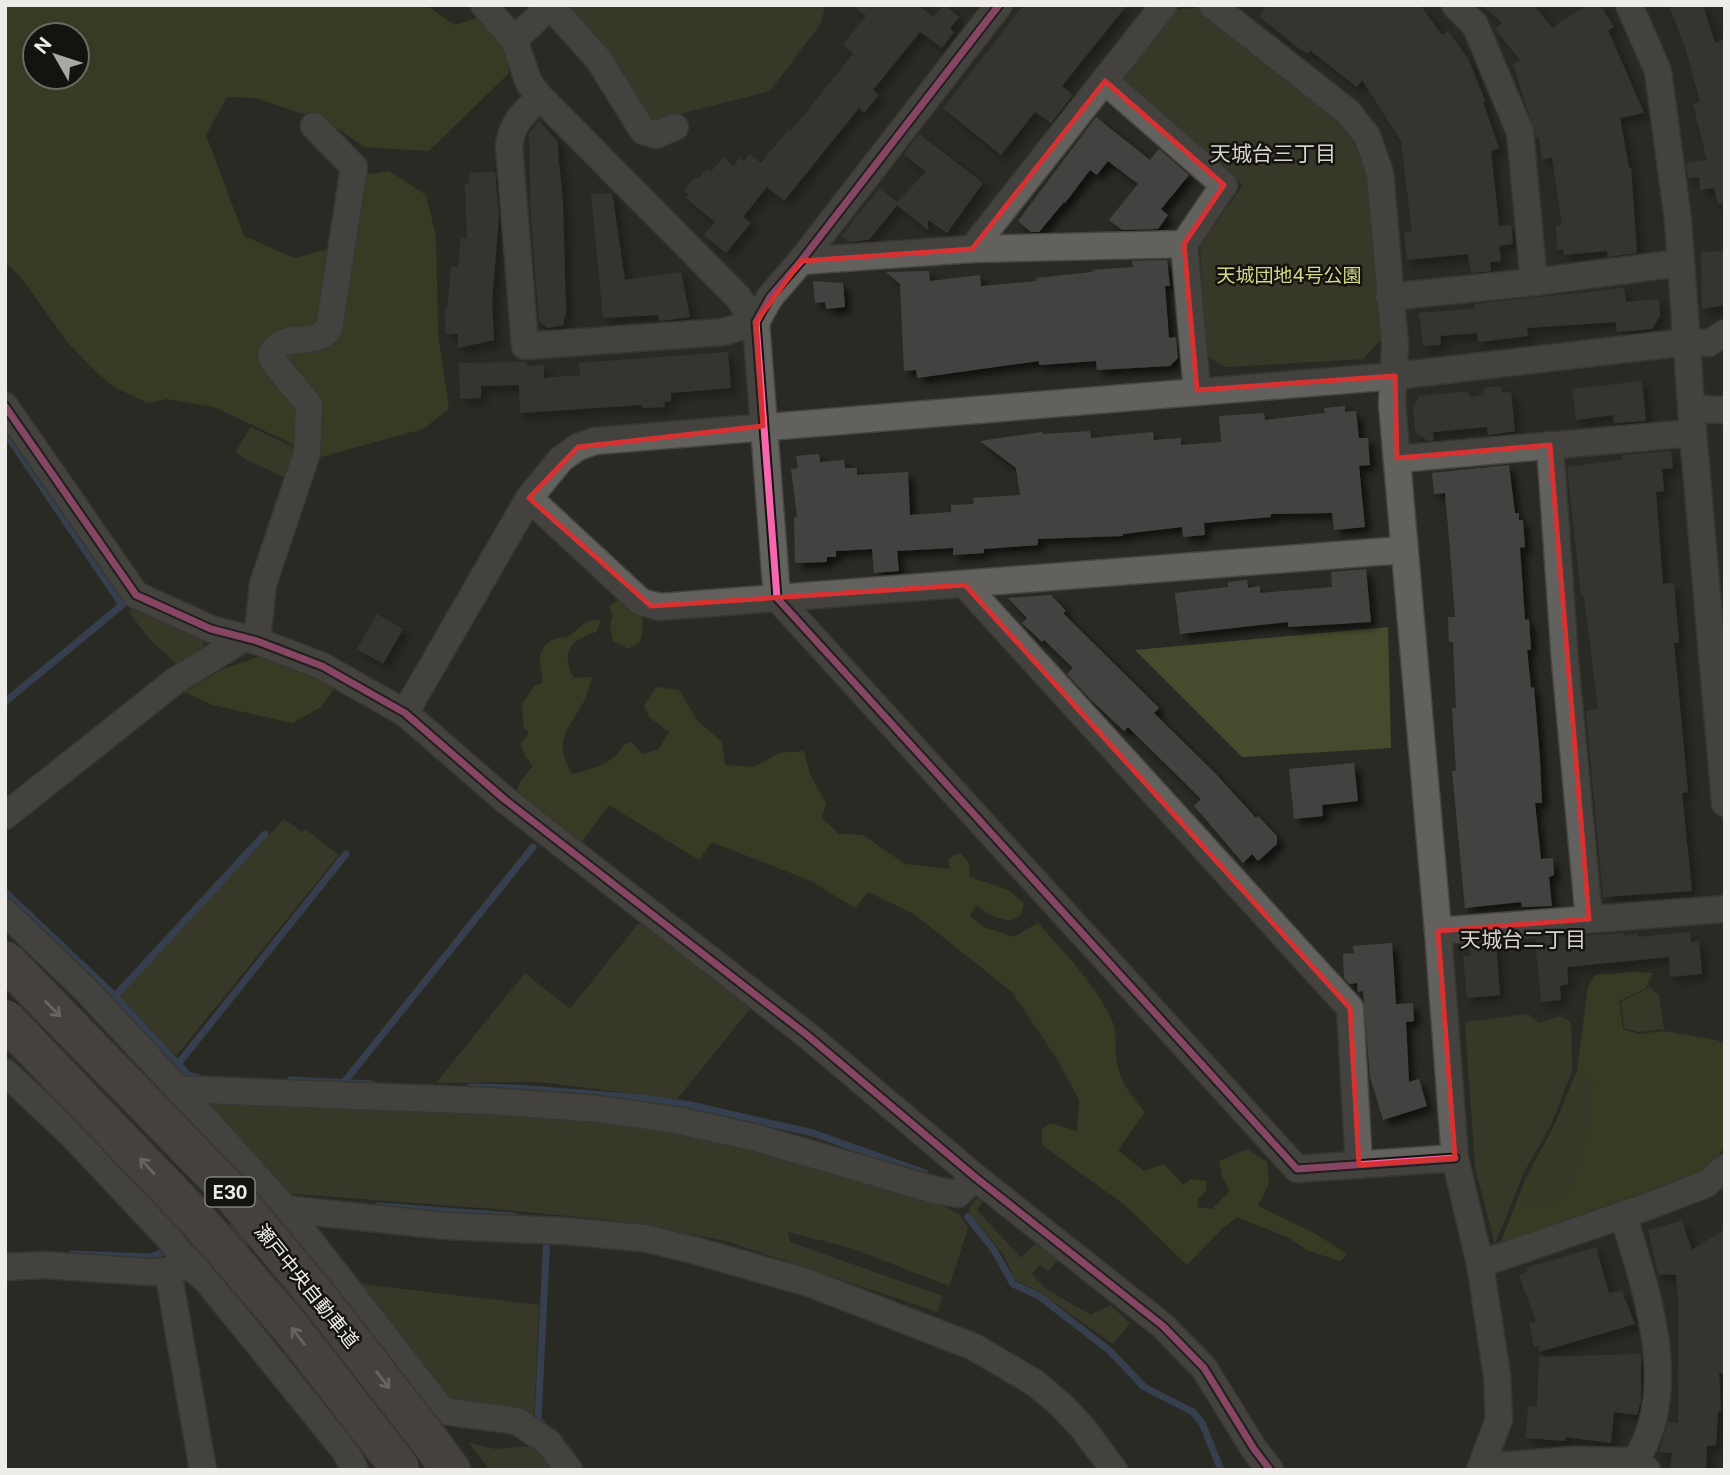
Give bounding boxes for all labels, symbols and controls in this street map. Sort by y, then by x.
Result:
north arrow [21,21,91,91]
text: N [30,33,56,58]
district label: 天城台三丁目 [1210,141,1336,166]
park label: 天城団地4号公園 [1217,264,1361,286]
district label: 天城台二丁目 [1460,927,1586,952]
one-way arrow [45,1000,62,1017]
one-way arrow [139,1158,156,1175]
road number: E30 [205,1177,254,1206]
street label: 瀬戸中央自動車道 [251,1220,363,1352]
one-way arrow [291,1328,306,1346]
one-way arrow [375,1370,390,1389]

